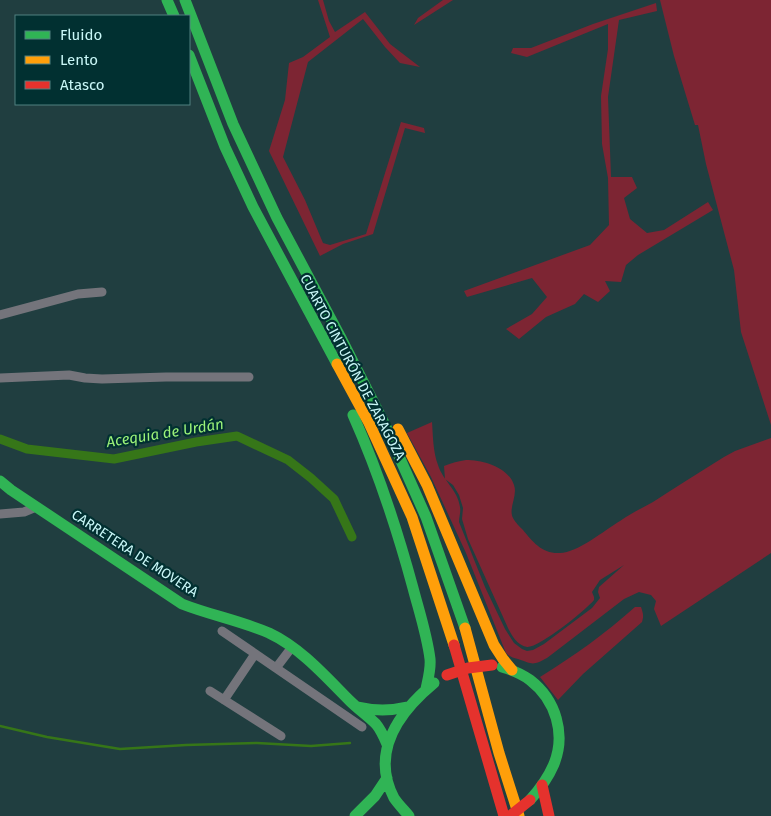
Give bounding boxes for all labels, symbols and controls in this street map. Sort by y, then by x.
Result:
legend [15,15,190,105]
text: Fluido [60,26,102,44]
text: Lento [60,51,98,69]
text: Atasco [60,76,105,94]
street label: CUARTO CINTURÓN DE ZARAGOZA [296,271,410,463]
water label: Acequia de Urdán [104,415,225,451]
street label: CARRETERA DE MOVERA [68,506,201,601]

